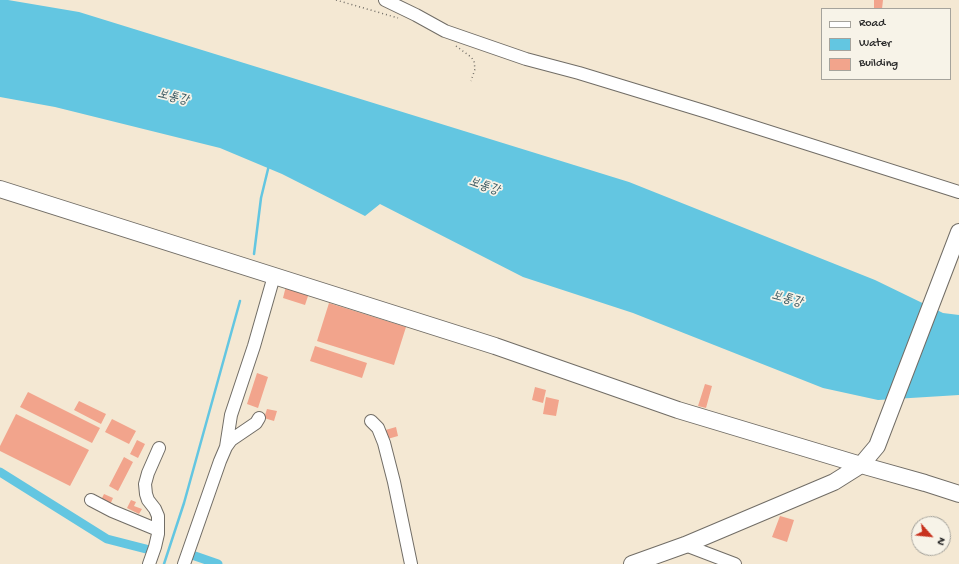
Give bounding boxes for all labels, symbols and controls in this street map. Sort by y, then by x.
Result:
legend [821,8,951,80]
text: Road [859,17,885,31]
text: Water [859,37,891,51]
text: Building [859,57,898,71]
water label: 보통강 [156,87,190,109]
water label: 보통강 [467,175,501,199]
water label: 보통강 [770,288,804,312]
north arrow [911,516,951,556]
text: N [934,535,948,547]

